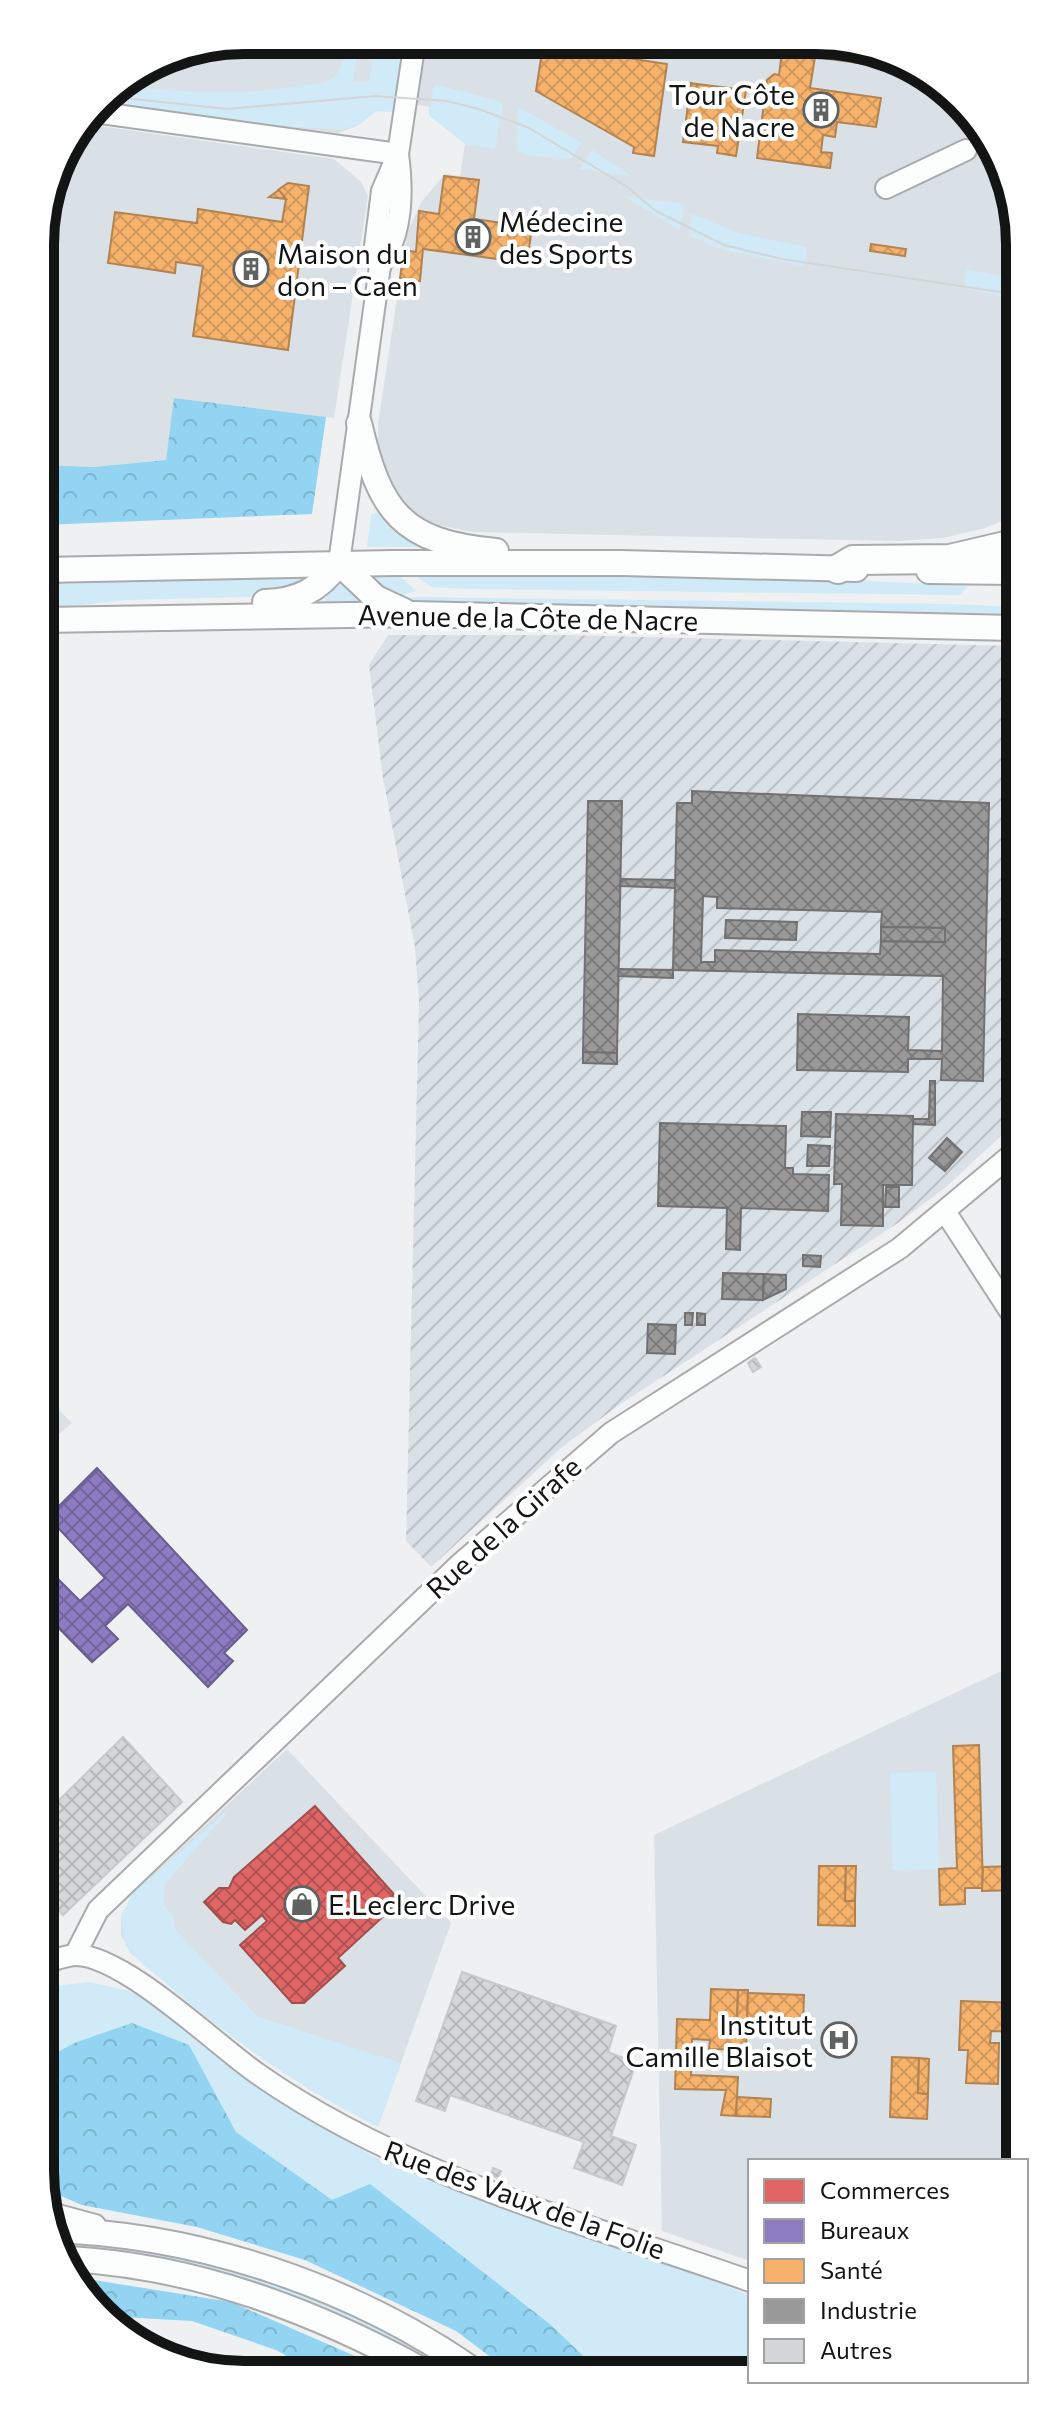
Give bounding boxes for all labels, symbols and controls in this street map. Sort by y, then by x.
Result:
place label: Tour Côte de Nacre [669,77,795,143]
building icon: Tour Côte de Nacre [802,91,840,129]
place label: Médecine des Sports [499,204,633,270]
building icon: Médecine des Sports [454,218,492,256]
place label: Maison du don – Caen [277,236,418,302]
building icon: Maison du don – Caen [232,250,270,288]
street label: Avenue de la Côte de Nacre [357,597,699,637]
street label: Rue de la Girafe [419,1449,587,1605]
shop icon: E.Leclerc Drive [283,1885,321,1923]
place label: E.Leclerc Drive [328,1887,515,1921]
place label: Institut Camille Blaisot [625,2007,813,2073]
hospital icon: Institut Camille Blaisot [820,2021,858,2059]
street label: Rue des Vaux de la Folie [380,2132,670,2266]
legend [748,2159,1028,2383]
text: Commerces [820,2175,950,2204]
text: Bureaux [820,2215,910,2244]
text: Santé [820,2255,883,2284]
text: Industrie [820,2295,917,2324]
text: Autres [820,2335,892,2364]

